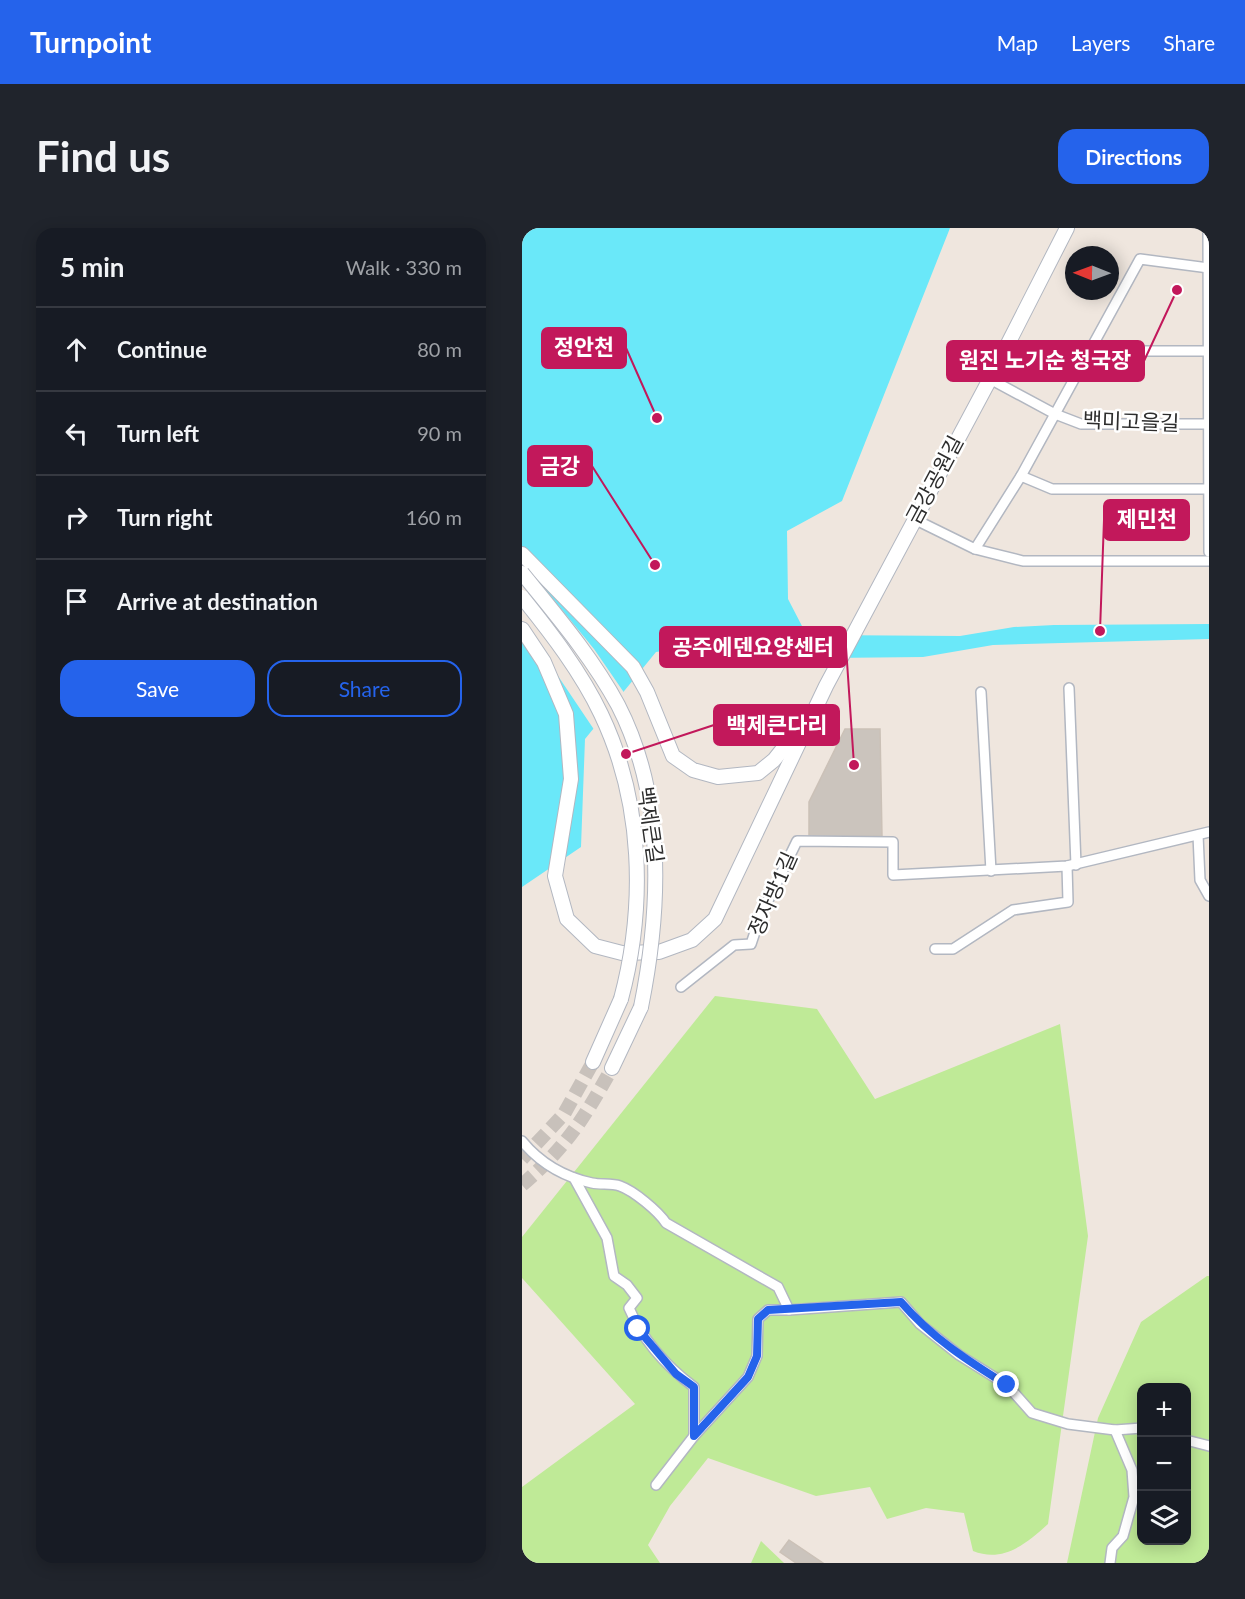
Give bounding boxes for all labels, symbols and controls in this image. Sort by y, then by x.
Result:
text: Turnpoint [30,25,151,59]
text: Map [997,30,1038,55]
text: Layers [1071,30,1130,55]
text: Share [1163,30,1215,55]
button: Directions [1058,129,1209,184]
text: Find us [36,131,170,181]
north arrow [1065,246,1119,300]
text: 5 min [60,251,124,283]
text: Walk · 330 m [346,255,462,279]
callout: 정안천 [542,328,626,368]
icon: ahead [60,333,93,366]
text: 정안천 [554,333,614,360]
text: Continue [117,336,207,363]
text: 80 m [417,337,462,361]
callout: 원진 노기순 청국장 [947,341,1144,381]
text: 원진 노기순 청국장 [959,346,1131,373]
street label: 백미고을길 [1082,406,1180,435]
icon: left [60,417,93,450]
text: Turn left [117,420,199,447]
text: 90 m [417,421,462,445]
street label: 금강공원길 [900,431,967,528]
callout: 금강 [528,446,592,486]
text: 금강 [540,452,580,479]
callout: 제민천 [1104,500,1189,540]
icon: right [60,501,93,534]
text: Turn right [117,504,212,531]
text: 160 m [406,505,462,529]
text: 제민천 [1117,505,1177,532]
icon: arrive [60,585,93,618]
text: Arrive at destination [117,588,318,615]
callout: 공주에덴요양센터 [660,627,846,667]
text: 공주에덴요양센터 [672,633,834,660]
button: Save [60,660,255,717]
button: Share [267,660,462,717]
callout: 백제큰다리 [714,705,839,745]
text: 백제큰다리 [726,711,828,738]
street label: 백제큰길 [634,785,669,865]
street label: 정자방1길 [742,847,801,939]
route start [624,1315,650,1341]
route end [993,1371,1019,1397]
map controls [1137,1383,1191,1545]
button: + [1137,1383,1191,1437]
button: − [1137,1437,1191,1491]
button: layers [1137,1491,1191,1545]

